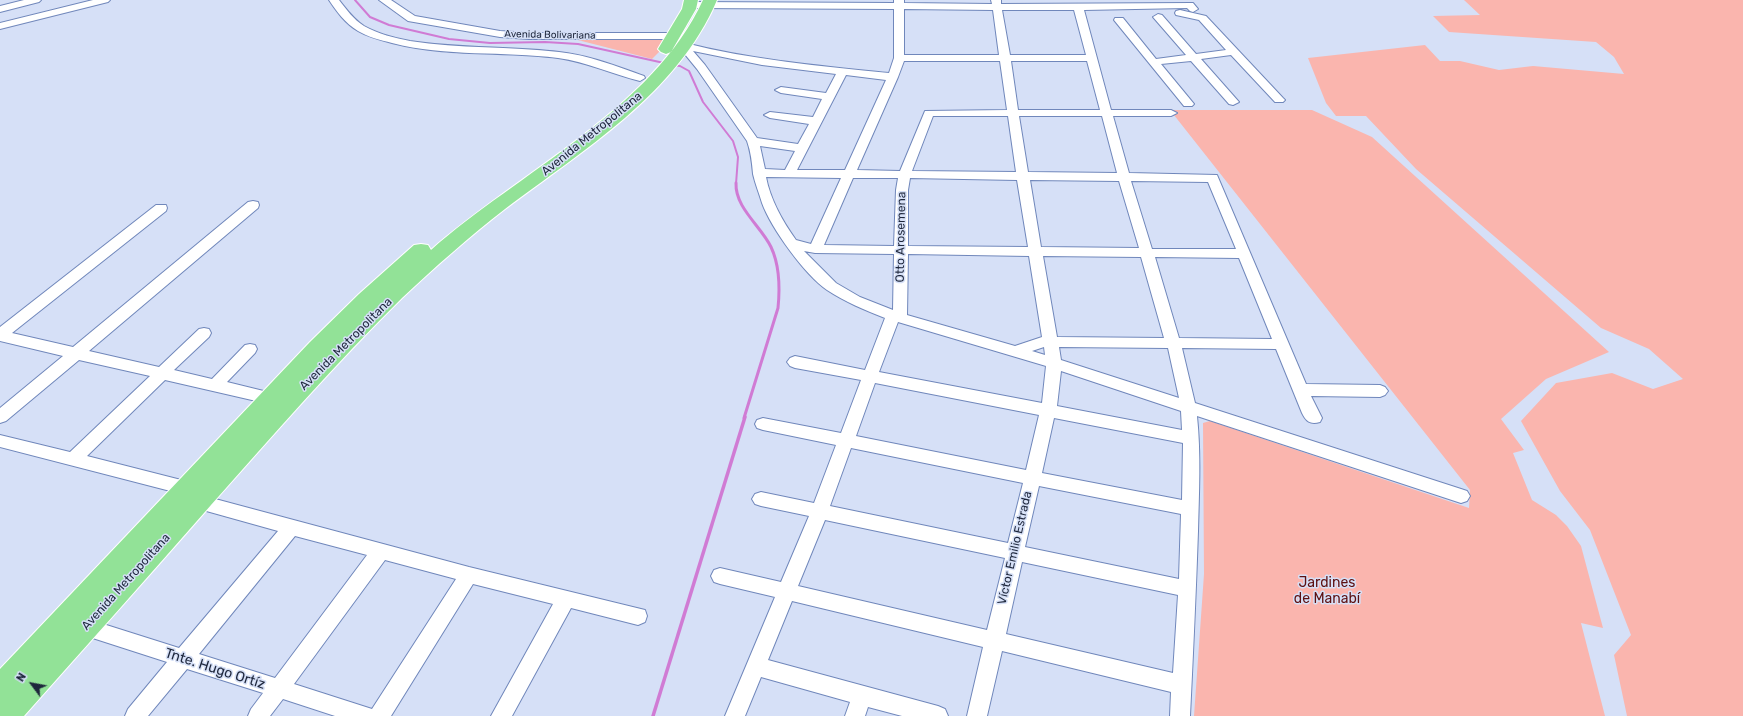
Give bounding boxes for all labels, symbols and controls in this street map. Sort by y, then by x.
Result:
street label: Avenida Bolivariana [504,28,596,42]
street label: Avenida Metropolitana [539,89,645,179]
street label: Otto Arosemena [893,191,909,283]
street label: Avenida Metropolitana [297,295,395,393]
street label: Víctor Emilio Estrada [995,490,1035,606]
street label: Avenida Metropolitana [79,531,173,633]
park label: Jardines de Manabí [1294,575,1360,608]
street label: Tnte. Hugo Ortíz [163,645,267,693]
north arrow [12,664,52,704]
text: N [14,671,29,684]

